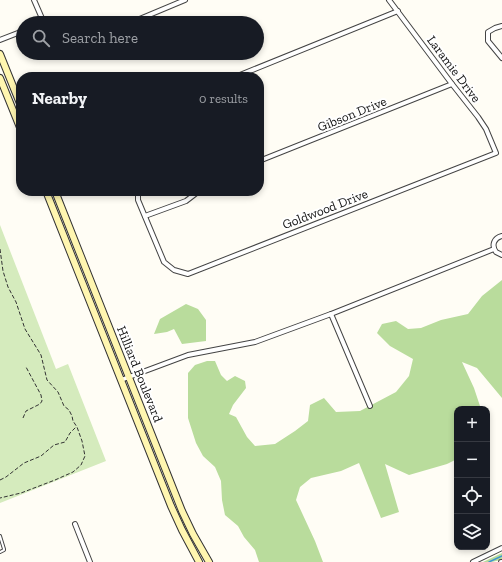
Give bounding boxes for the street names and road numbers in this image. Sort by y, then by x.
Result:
street label: Laramie Drive [424,33,484,105]
street label: Gibson Drive [315,93,389,135]
street label: Goldwood Drive [280,186,370,232]
street label: Hilliard Boulevard [114,324,166,424]

